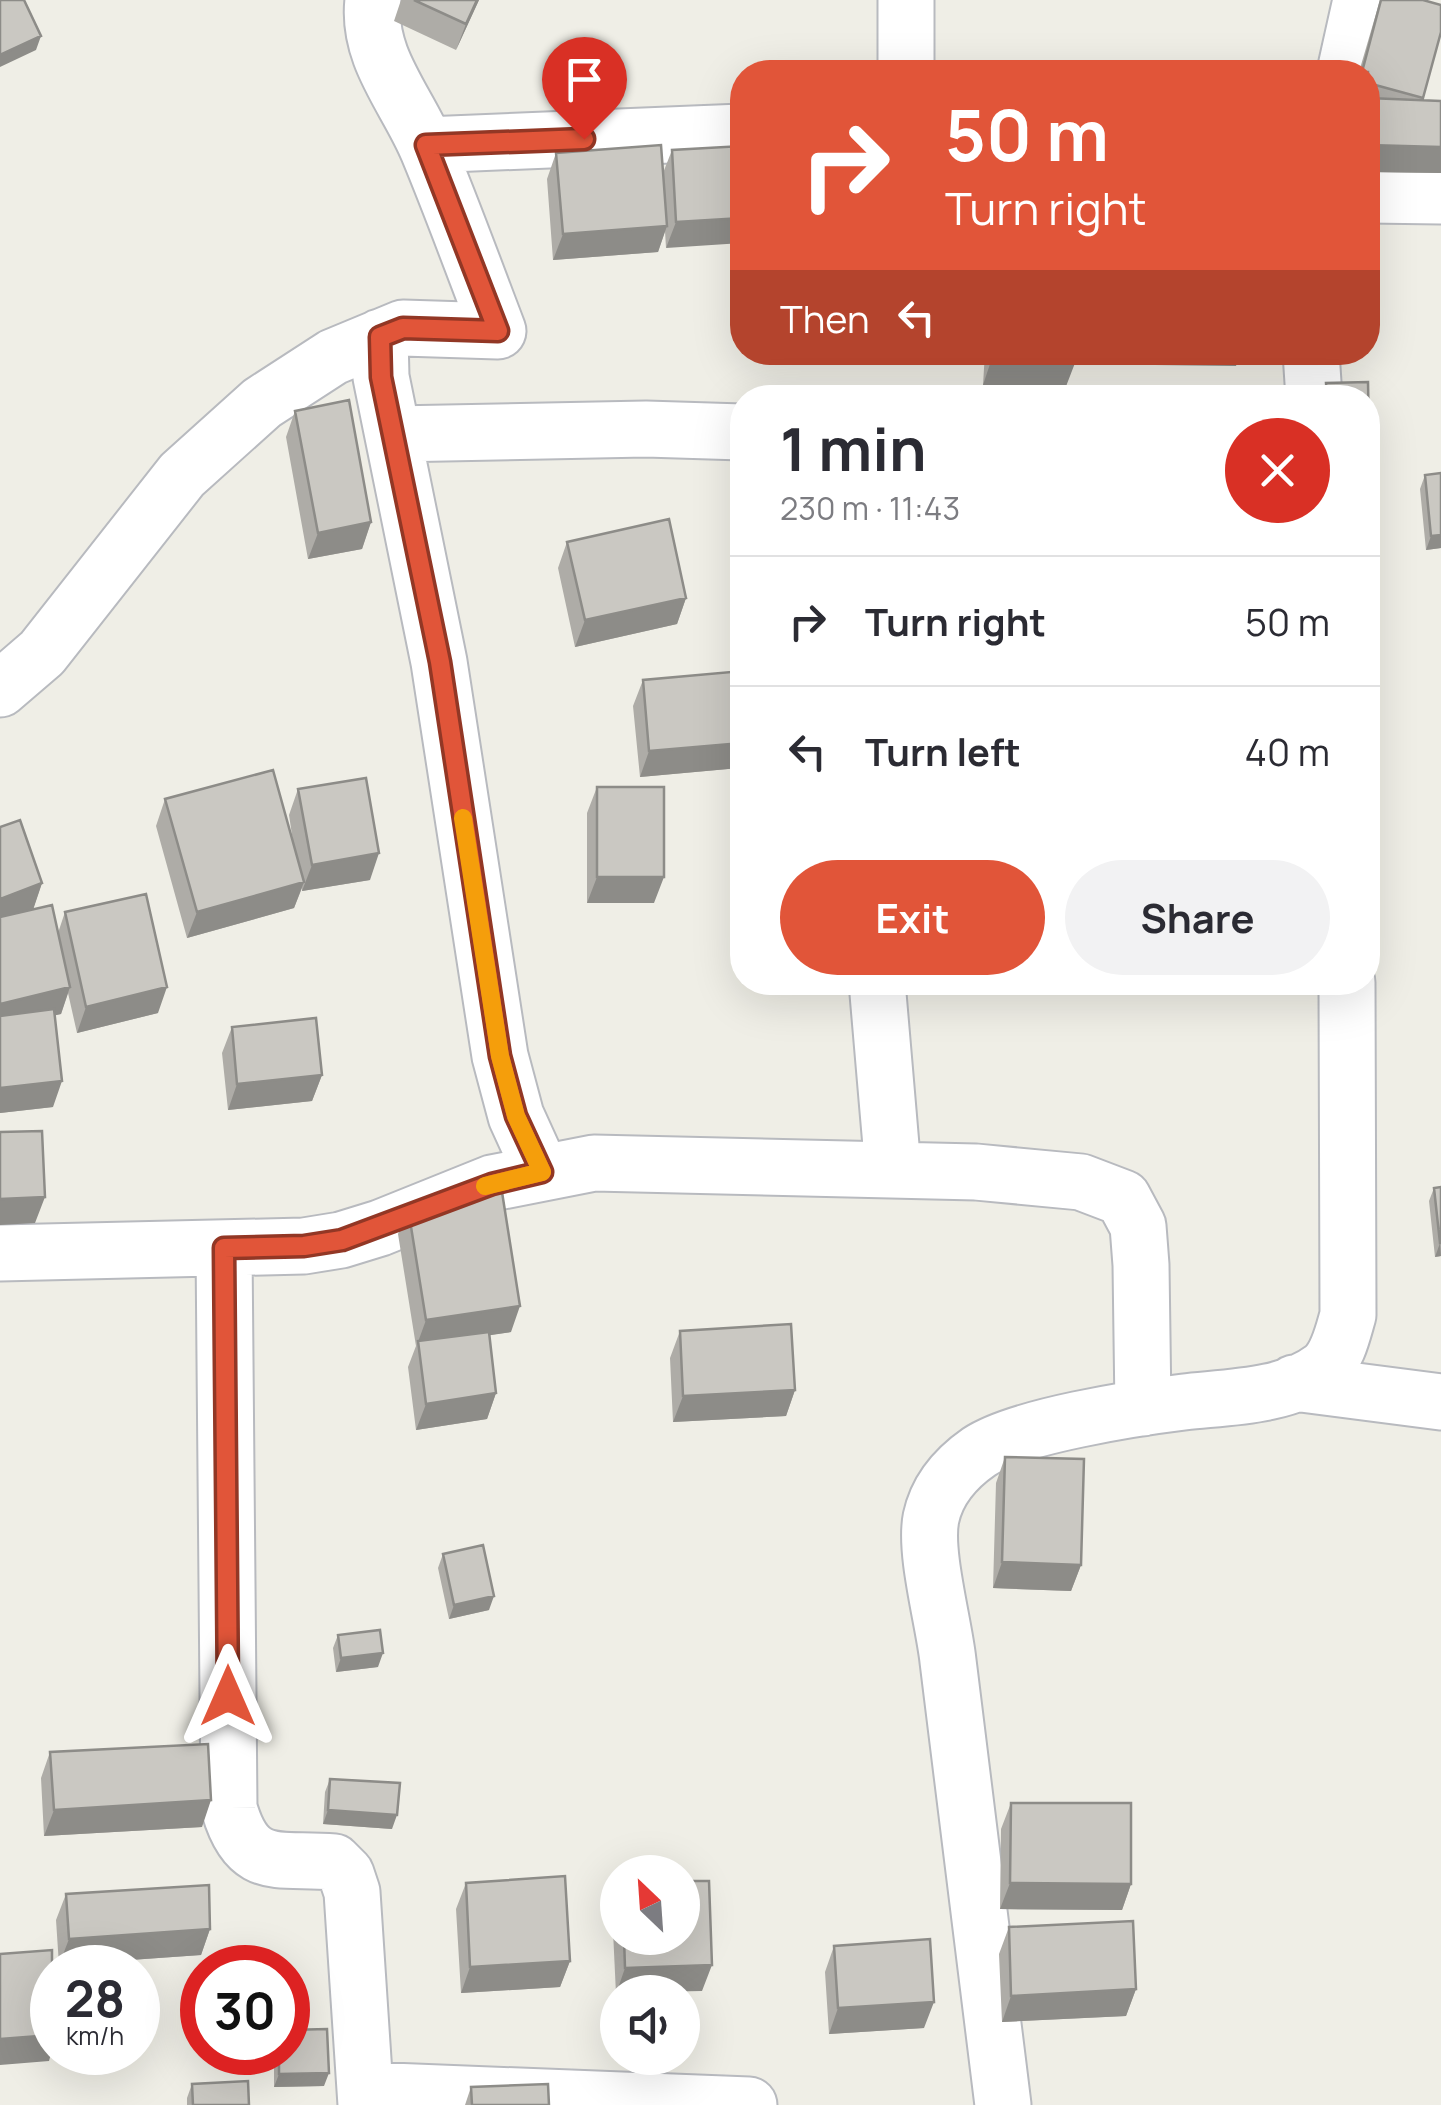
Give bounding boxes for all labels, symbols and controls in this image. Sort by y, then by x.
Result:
pin [542,37,627,140]
icon: arrive [557,52,612,107]
text: 50 m [945,86,1109,182]
icon: right [780,100,910,230]
text: Turn right [945,177,1146,239]
icon: left [889,290,944,345]
text: Then [780,292,869,344]
text: 1 min [780,407,927,489]
button: close [1225,418,1330,523]
text: 230 m · 11:43 [780,486,960,530]
icon: right [780,594,835,649]
text: Turn right [865,595,1046,647]
text: 50 m [1245,595,1330,647]
icon: left [780,724,835,779]
text: Turn left [865,725,1021,777]
text: 40 m [1245,725,1330,777]
button: Exit [780,860,1045,975]
button: Share [1065,860,1330,975]
position arrow [176,1644,280,1748]
north arrow [600,1855,700,1955]
map controls [600,1855,700,2075]
speed limit sign: 30 [180,1945,310,2075]
text: 28 [65,1964,125,2032]
button: sound [600,1975,700,2075]
text: km/h [66,2018,124,2053]

